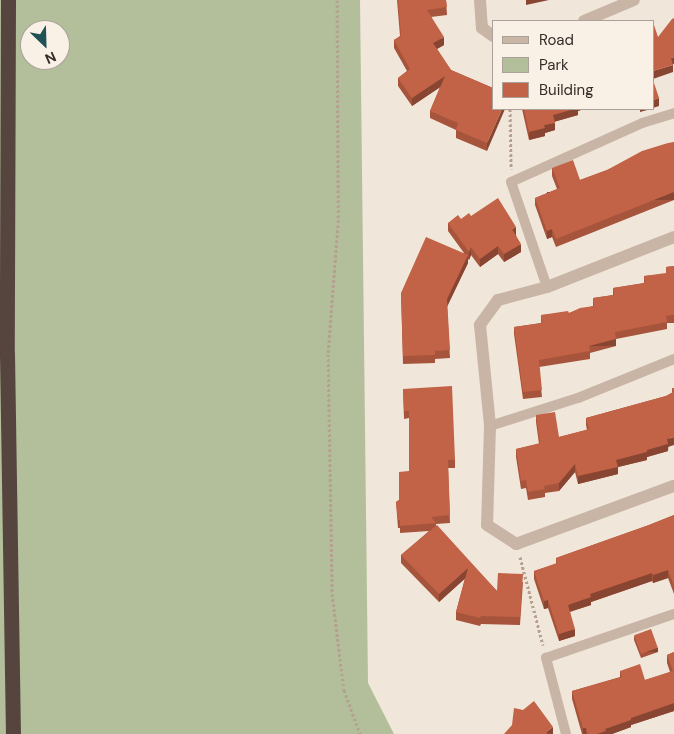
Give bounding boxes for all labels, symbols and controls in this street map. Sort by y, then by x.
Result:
north arrow [20,20,70,70]
legend [492,20,654,110]
text: Road [539,30,574,50]
text: N [42,47,59,68]
text: Park [539,55,569,75]
text: Building [539,80,594,100]

